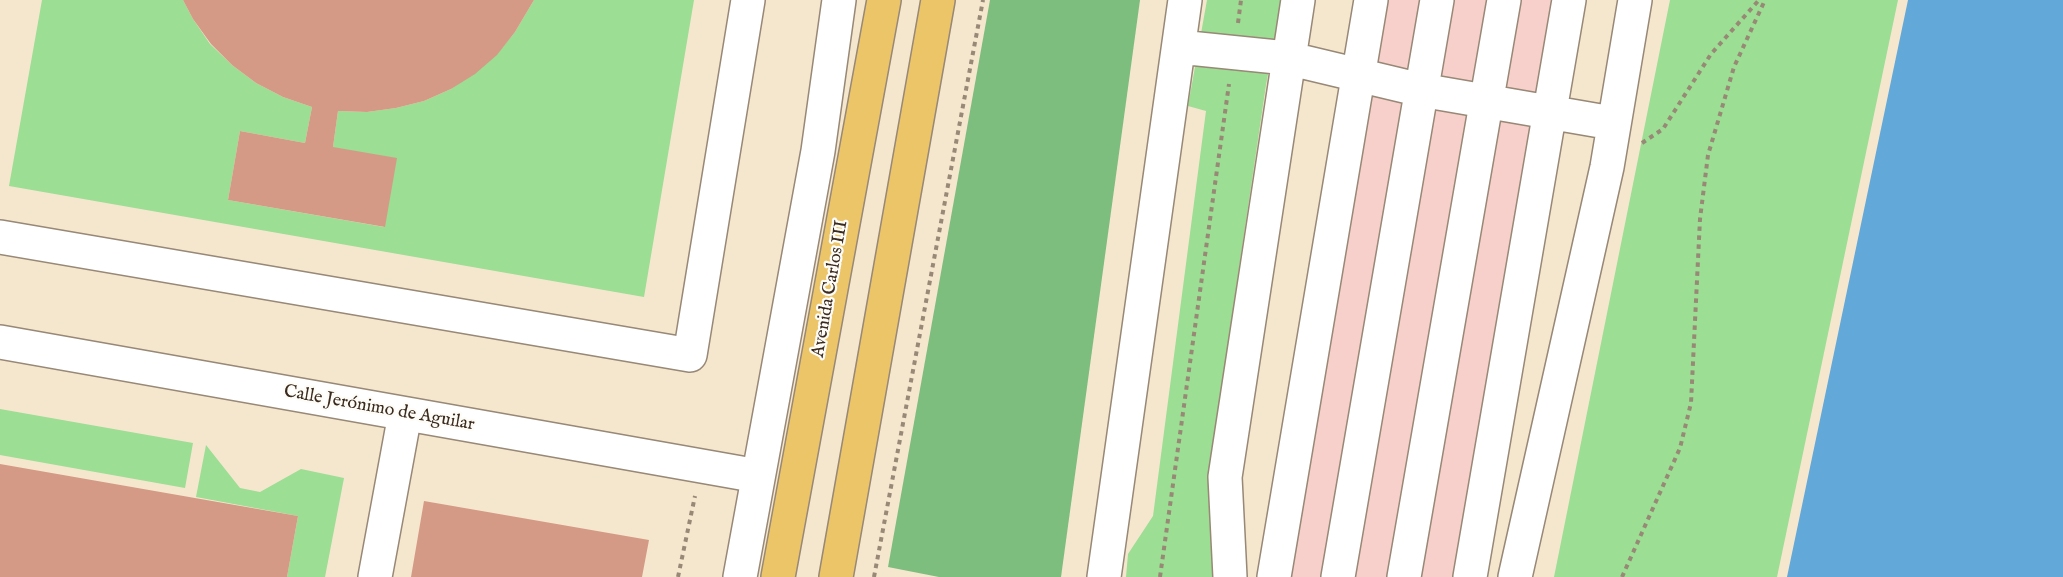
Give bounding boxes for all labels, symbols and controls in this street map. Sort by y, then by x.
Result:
street label: Avenida Carlos III [808,219,854,359]
street label: Calle Jerónimo de Aguilar [282,382,476,436]

